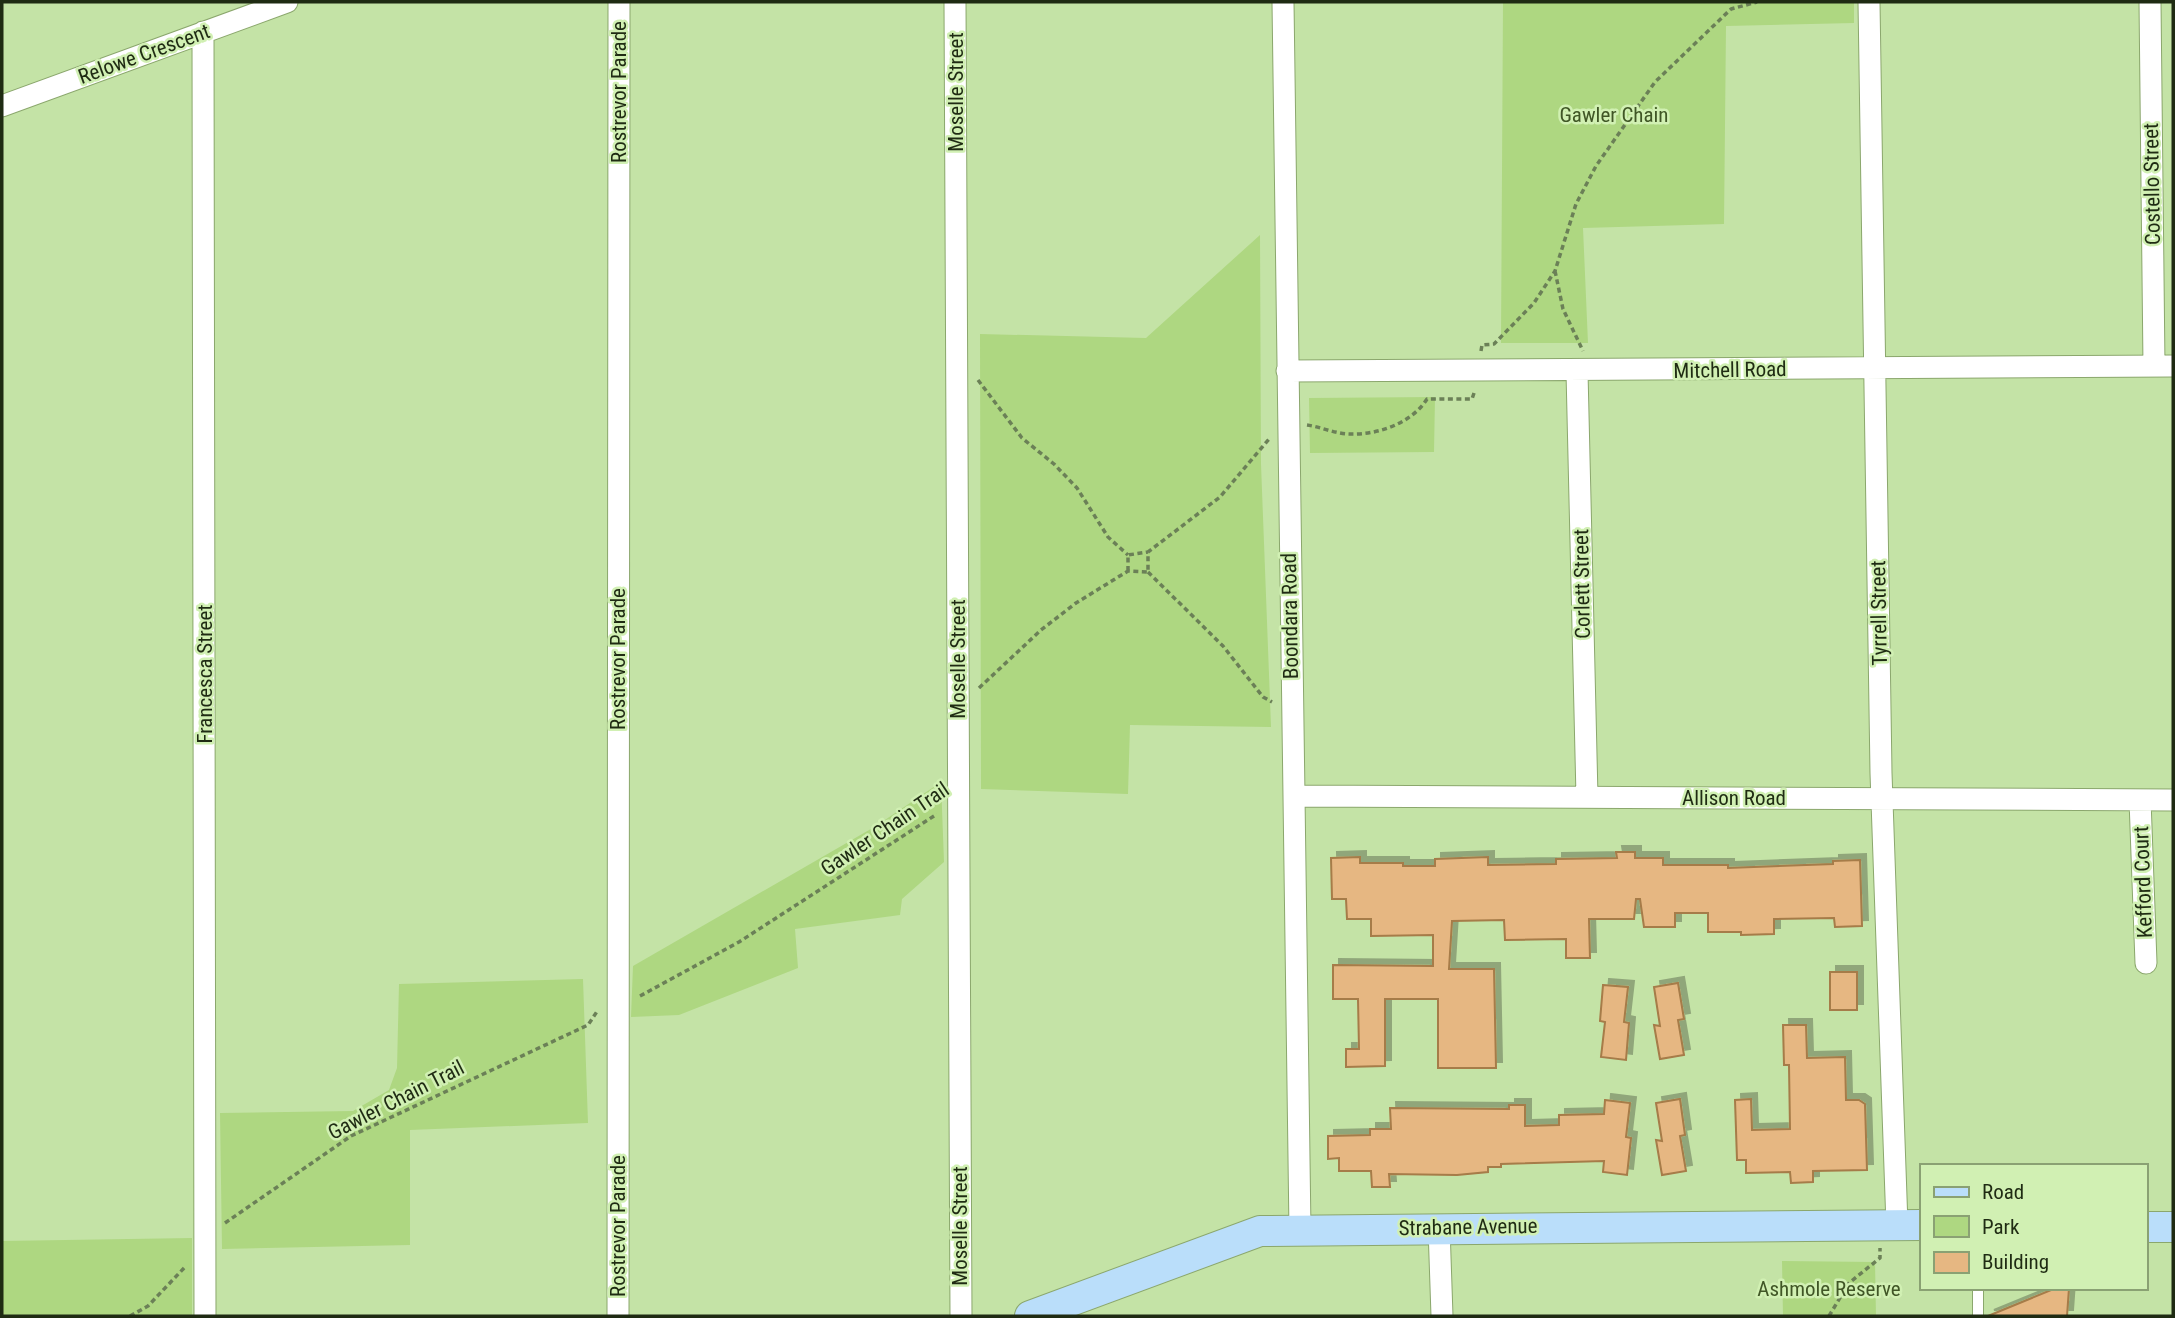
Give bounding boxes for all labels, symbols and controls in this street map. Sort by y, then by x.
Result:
street label: Relowe Crescent [75,19,213,89]
street label: Rostrevor Parade [607,21,631,163]
street label: Moselle Street [944,32,968,152]
park label: Gawler Chain [1559,103,1669,127]
street label: Costello Street [2139,123,2165,245]
street label: Mitchell Road [1673,357,1787,383]
street label: Corlett Street [1569,529,1595,639]
street label: Boondara Road [1277,553,1303,679]
street label: Tyrrell Street [1866,560,1892,666]
street label: Rostrevor Parade [606,588,630,730]
street label: Moselle Street [946,599,970,719]
street label: Francesca Street [193,605,217,743]
street label: Gawler Chain Trail [816,777,954,881]
street label: Allison Road [1682,786,1786,810]
street label: Kefford Court [2129,826,2157,938]
street label: Gawler Chain Trail [324,1055,468,1145]
street label: Rostrevor Parade [606,1155,630,1297]
legend [1920,1164,2147,1290]
street label: Moselle Street [948,1166,972,1286]
text: Road [1982,1180,2024,1204]
street label: Strabane Avenue [1398,1214,1538,1240]
text: Park [1982,1215,2020,1239]
text: Building [1982,1250,2049,1274]
park label: Ashmole Reserve [1757,1277,1901,1301]

